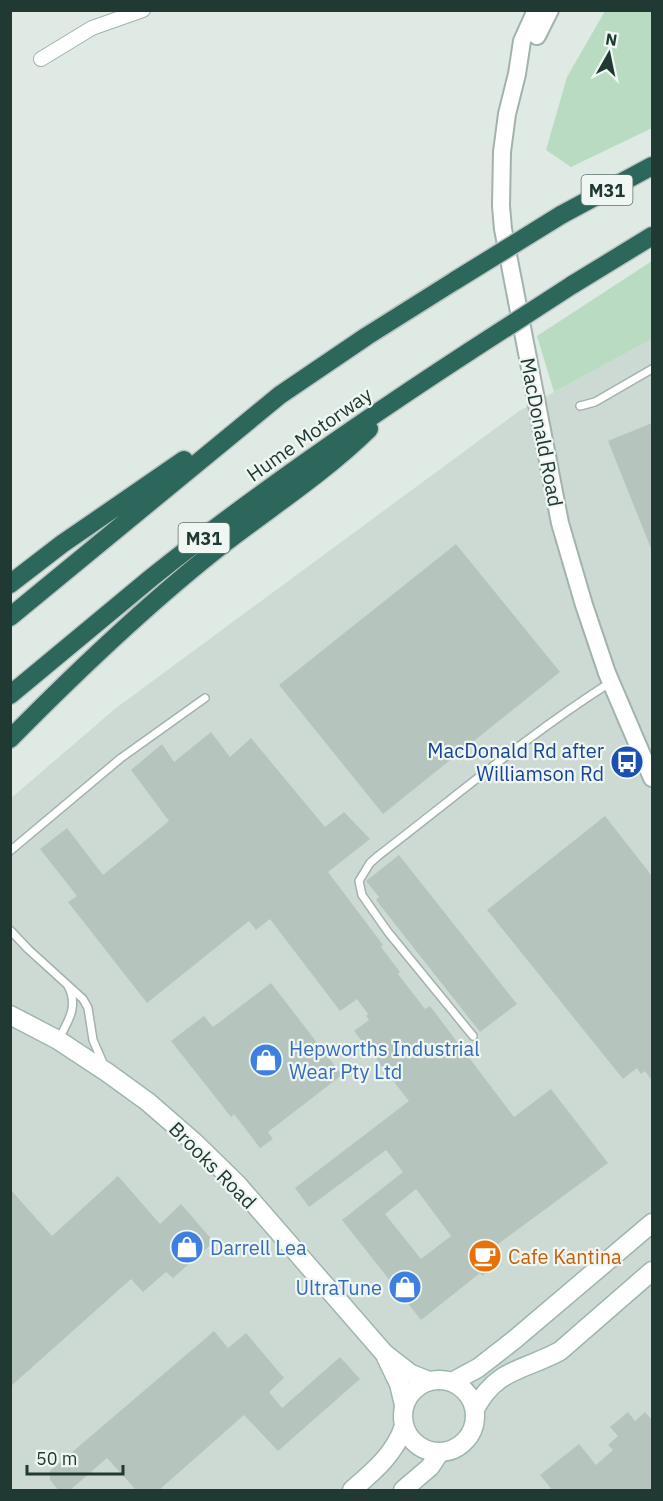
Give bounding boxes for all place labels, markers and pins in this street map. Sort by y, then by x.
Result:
place label: MacDonald Rd after Williamson Rd [427,737,604,787]
bus stop icon: MacDonald Rd after Williamson Rd [609,744,645,780]
place label: Hepworths Industrial Wear Pty Ltd [289,1035,480,1085]
shop icon: Hepworths Industrial Wear Pty Ltd [248,1042,284,1078]
shop icon: Darrell Lea [169,1229,205,1265]
place label: Darrell Lea [210,1234,307,1261]
cafe icon: Cafe Kantina [467,1238,503,1274]
place label: Cafe Kantina [508,1243,622,1270]
shop icon: UltraTune [387,1269,423,1305]
place label: UltraTune [295,1274,382,1301]

